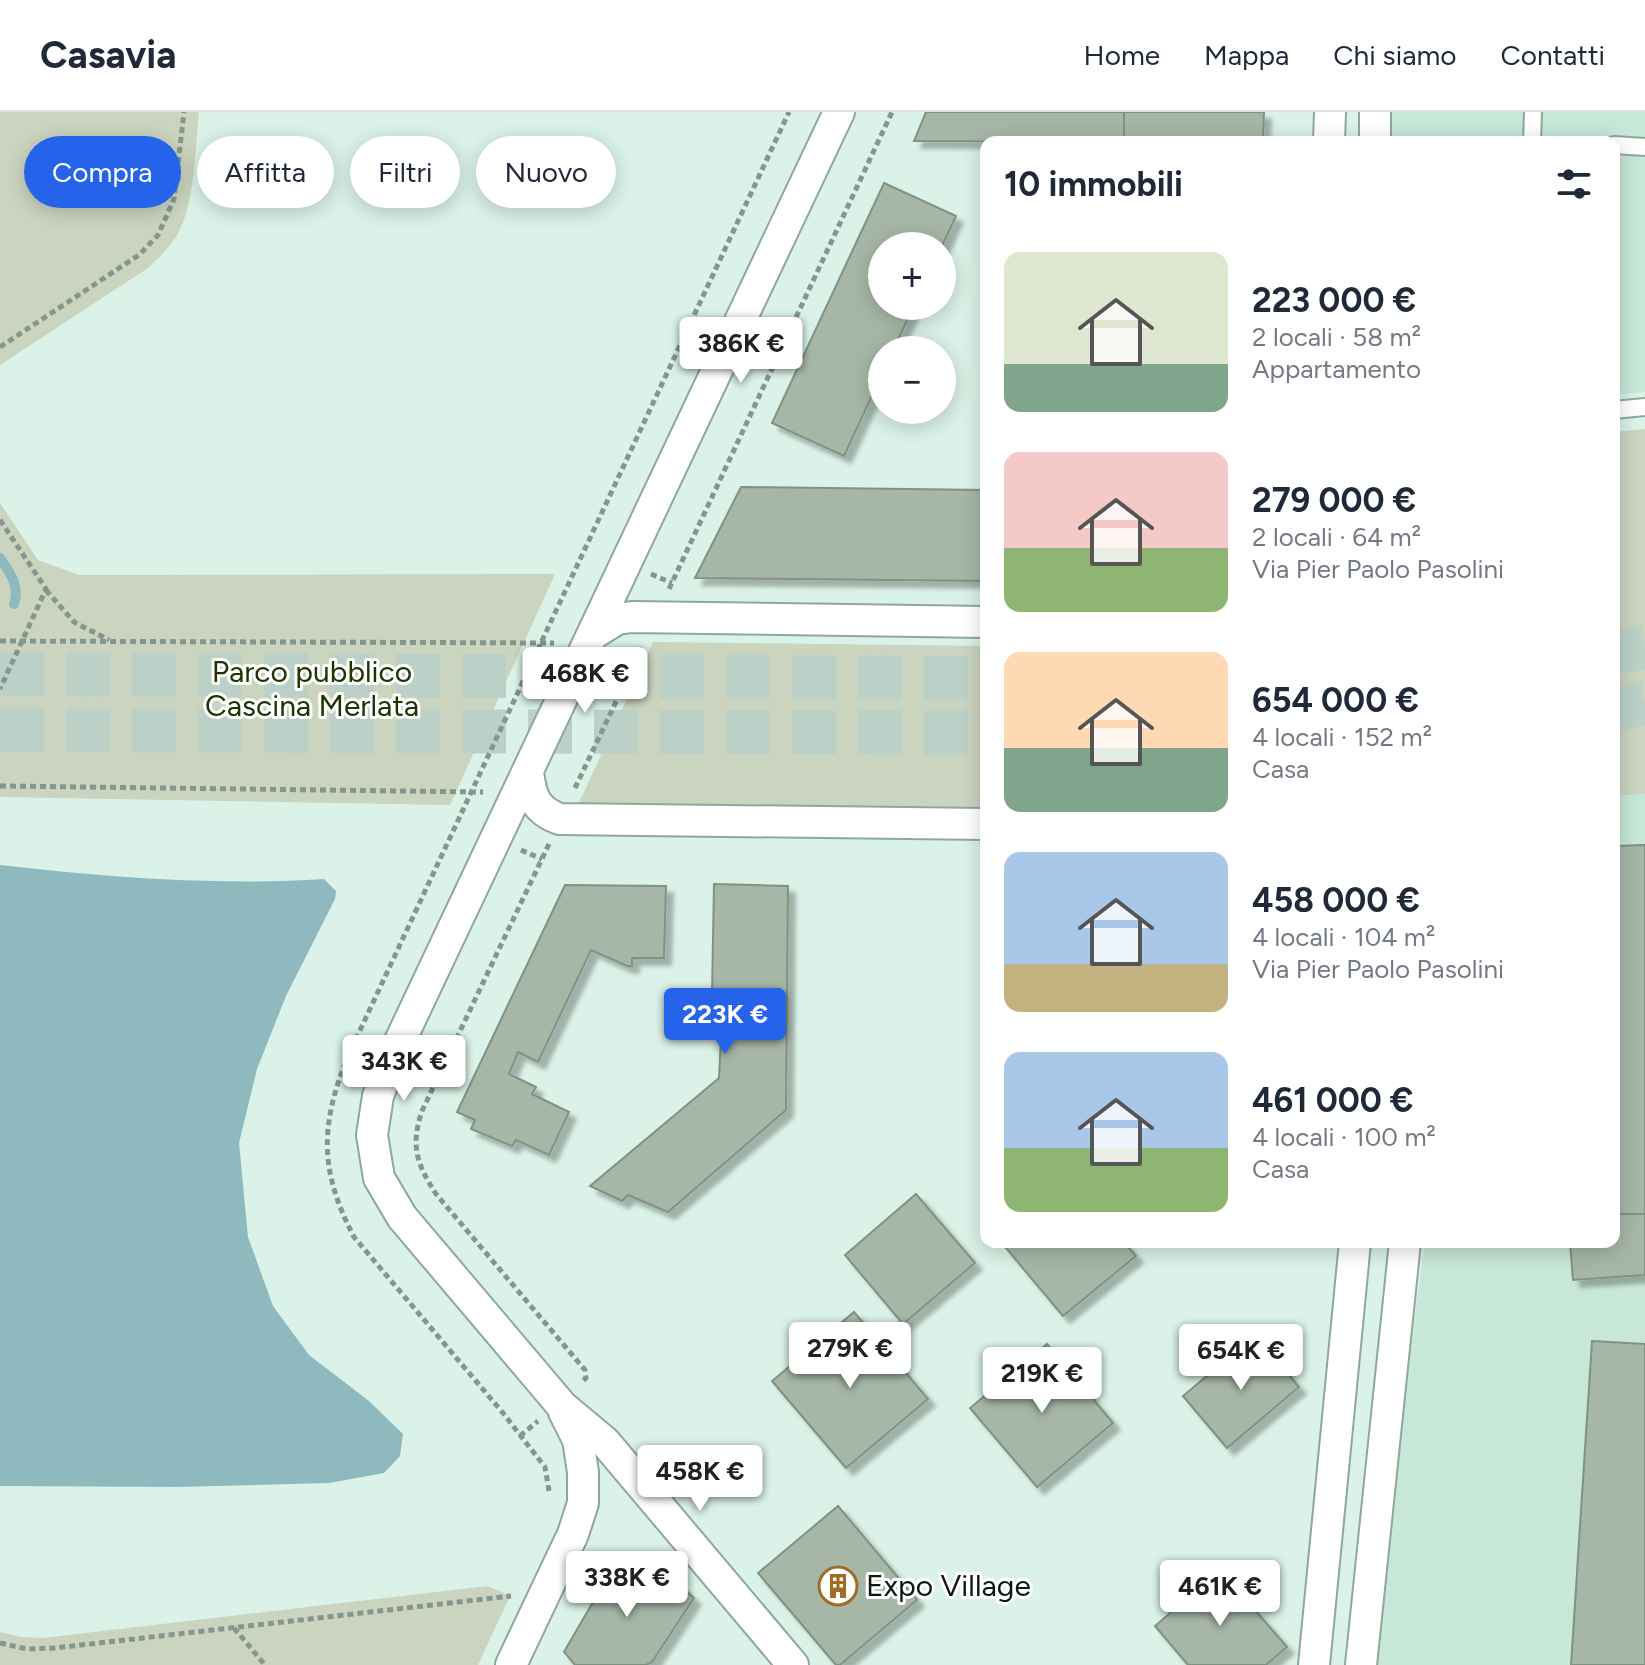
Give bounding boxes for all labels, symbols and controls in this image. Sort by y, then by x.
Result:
text: Casavia [40,32,177,78]
text: Home [1084,38,1160,72]
text: Mappa [1204,38,1289,72]
text: Chi siamo [1333,38,1456,72]
text: Contatti [1500,38,1605,72]
chip: Compra [24,136,181,208]
chip: Affitta [197,136,334,208]
chip: Filtri [350,136,460,208]
chip: Nuovo [476,136,616,208]
icon: filters [1552,162,1596,206]
text: 10 immobili [1004,164,1183,205]
map controls [868,232,956,424]
button: + [868,232,956,320]
text: 223 000 € [1252,280,1416,321]
icon: home [1068,284,1164,380]
pin: 386K € [676,317,806,385]
text: 2 locali · 58 m² [1252,321,1421,353]
text: 386K € [697,327,785,359]
button: − [868,336,956,424]
text: Appartamento [1252,353,1421,385]
text: 279 000 € [1252,480,1416,521]
icon: home [1068,484,1164,580]
text: 2 locali · 64 m² [1252,521,1421,553]
text: Via Pier Paolo Pasolini [1252,553,1504,585]
pin: 468K € [520,647,650,715]
park label: Parco pubblico Cascina Merlata [205,653,419,724]
text: 468K € [540,657,630,689]
text: 654 000 € [1252,680,1419,721]
icon: home [1068,684,1164,780]
text: 4 locali · 152 m² [1252,721,1432,753]
text: Casa [1252,753,1309,785]
text: 458 000 € [1252,880,1420,921]
icon: home [1068,884,1164,980]
text: 4 locali · 104 m² [1252,921,1435,953]
text: Via Pier Paolo Pasolini [1252,953,1504,985]
pin: 223K € [660,988,790,1056]
text: 223K € [682,998,768,1030]
pin: 343K € [339,1035,469,1103]
text: 343K € [361,1045,447,1077]
text: 461 000 € [1252,1080,1414,1121]
icon: home [1068,1084,1164,1180]
text: 4 locali · 100 m² [1252,1121,1436,1153]
text: Casa [1252,1153,1309,1185]
pin: 279K € [785,1322,915,1390]
pin: 654K € [1176,1324,1306,1392]
text: 279K € [807,1332,893,1364]
text: 654K € [1197,1334,1285,1366]
pin: 219K € [977,1347,1107,1415]
text: 219K € [1001,1357,1083,1389]
pin: 458K € [635,1445,765,1513]
text: 458K € [655,1455,745,1487]
pin: 338K € [562,1551,692,1619]
pin: 461K € [1155,1560,1285,1628]
text: 338K € [584,1561,670,1593]
building icon: Expo Village [817,1565,859,1607]
place label: Expo Village [866,1567,1031,1604]
text: 461K € [1178,1570,1262,1602]

